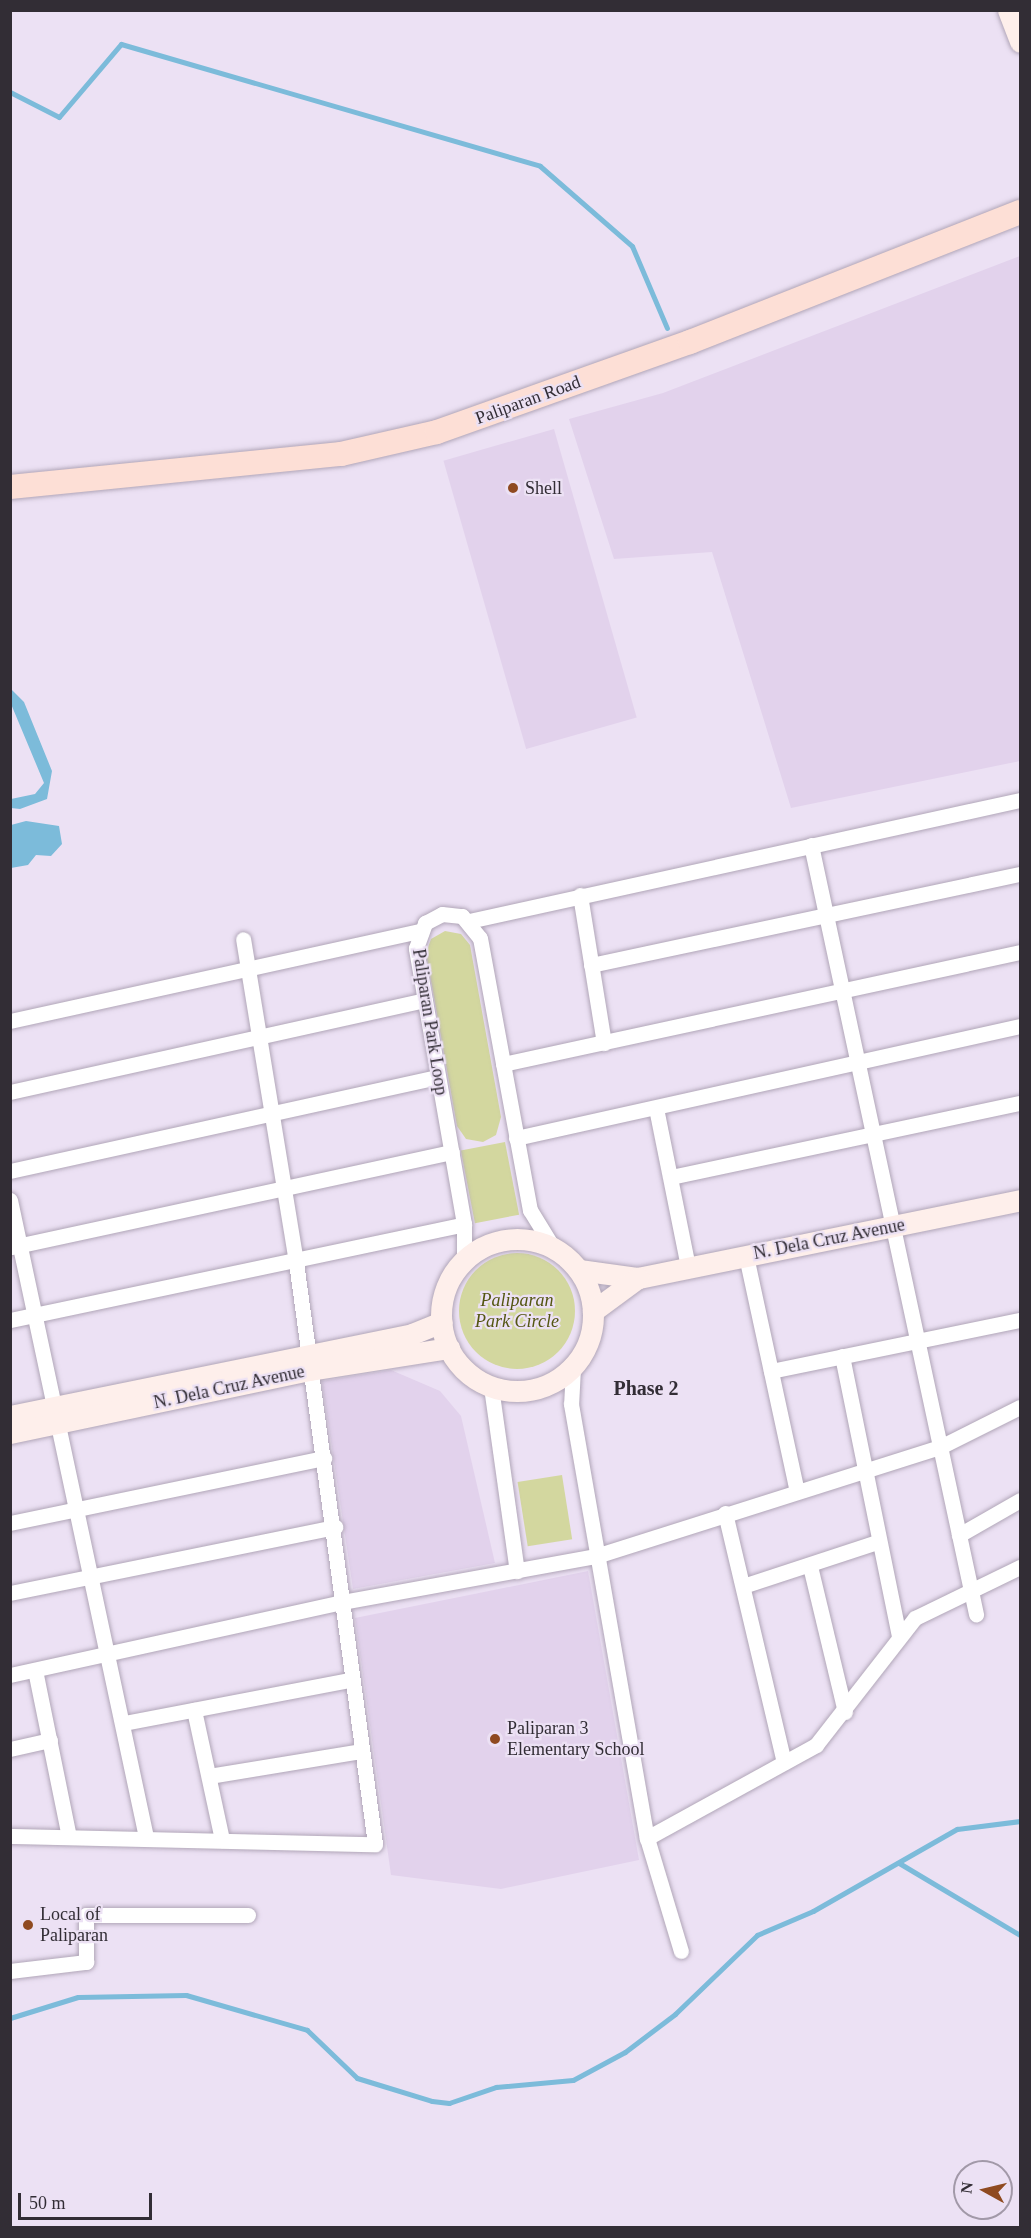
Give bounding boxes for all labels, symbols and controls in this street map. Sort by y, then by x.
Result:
street label: Paliparan Road [472,371,584,429]
place label: Shell [525,477,562,499]
marker: Shell [506,481,520,495]
street label: Paliparan Park Loop [408,947,452,1097]
street label: N. Dela Cruz Avenue [751,1214,907,1264]
park label: Paliparan Park Circle [475,1290,559,1332]
street label: N. Dela Cruz Avenue [151,1360,307,1414]
district label: Phase 2 [614,1376,678,1400]
place label: Paliparan 3 Elementary School [507,1718,644,1760]
marker: Paliparan 3 Elementary School [488,1732,502,1746]
place label: Local of Paliparan [40,1904,108,1946]
marker: Local of Paliparan [21,1918,35,1932]
north arrow [953,2160,1013,2220]
scale bar [21,2181,154,2219]
text: N [957,2181,976,2195]
text: 50 m [29,2193,66,2213]

